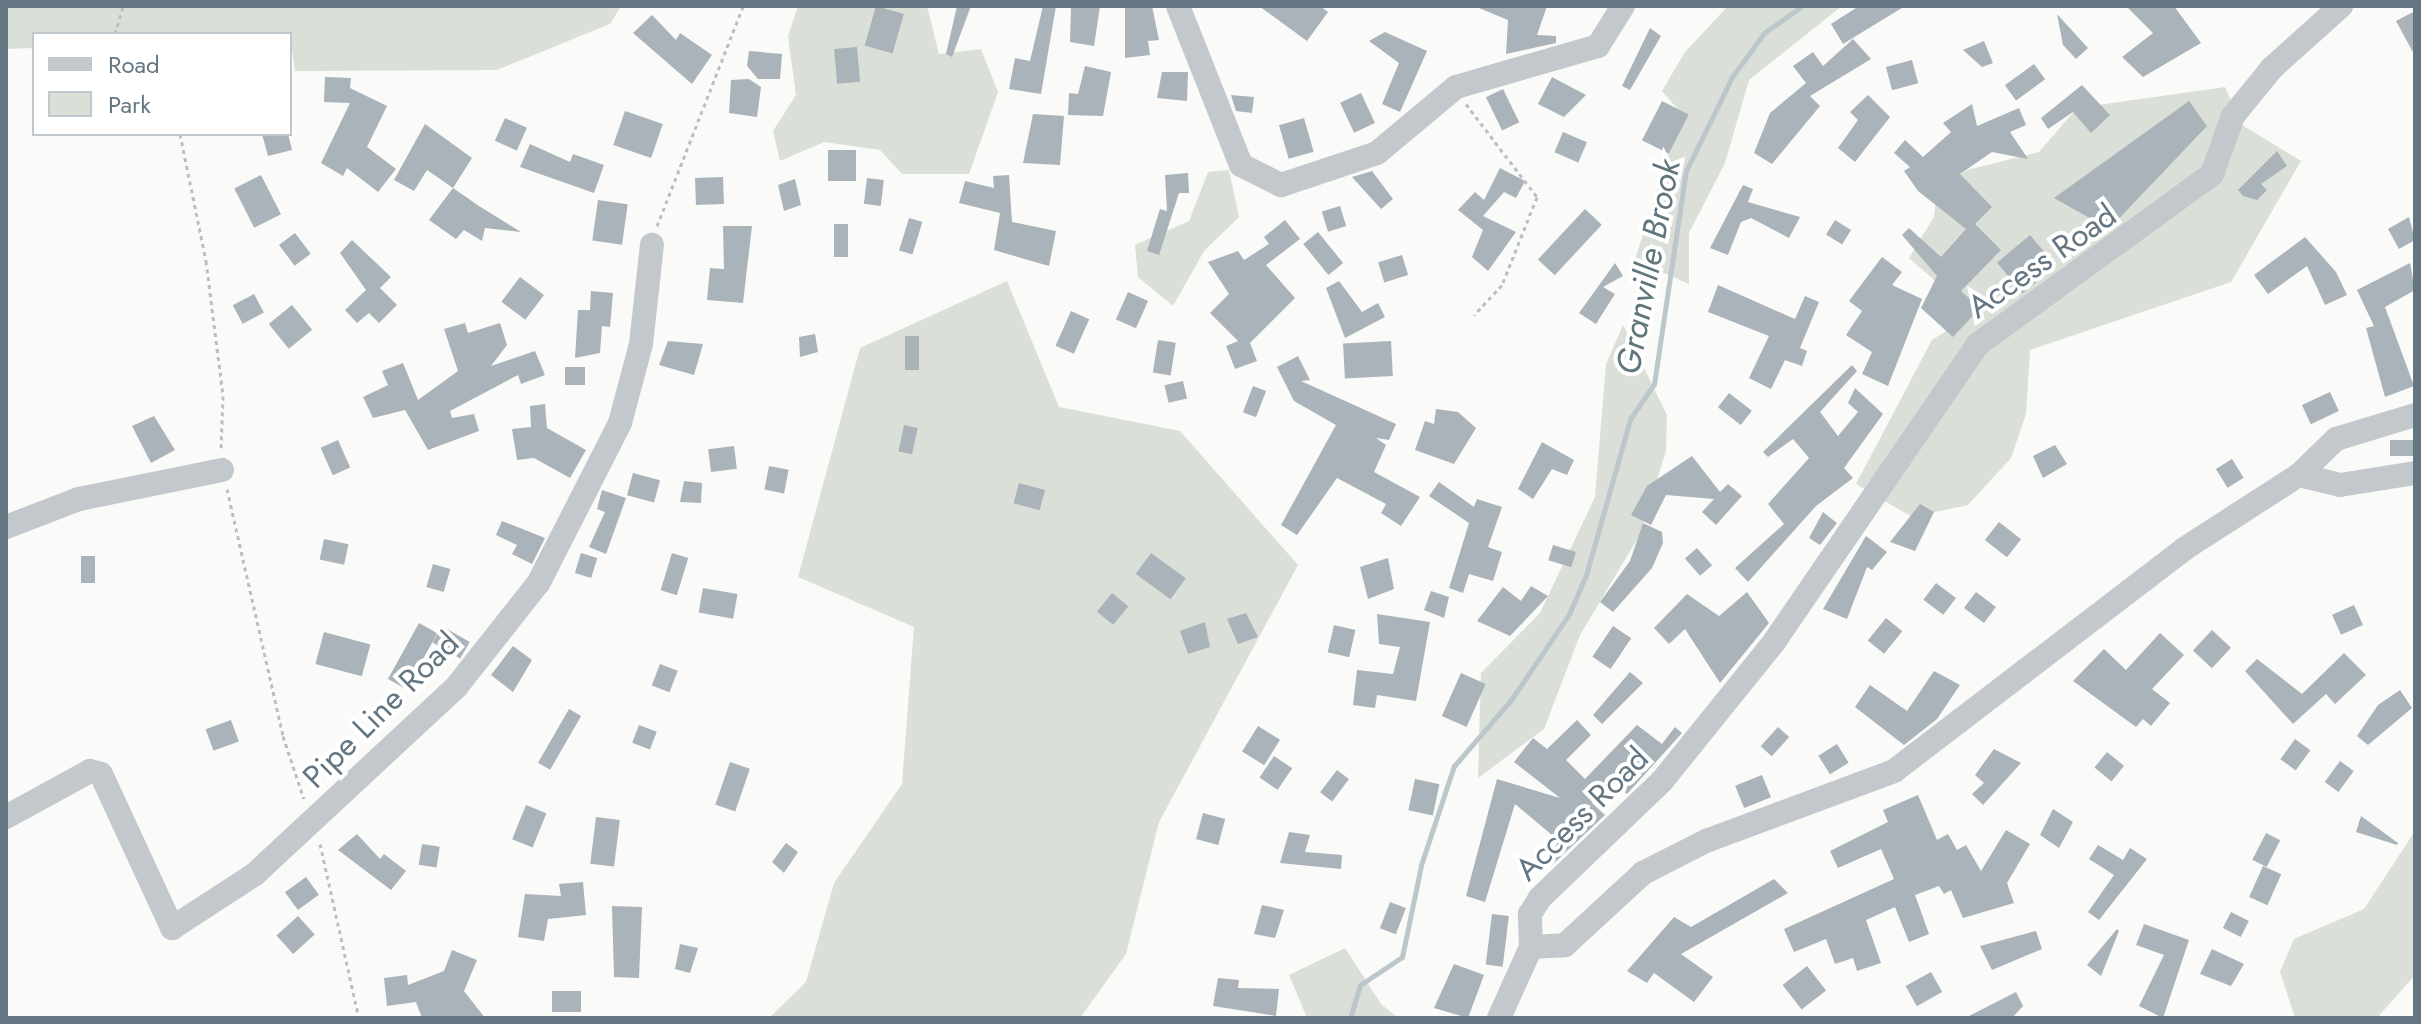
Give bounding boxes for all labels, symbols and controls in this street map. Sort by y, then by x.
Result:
legend [32,32,292,136]
text: Road [108,47,160,82]
text: Park [108,87,151,122]
water label: Granville Brook [1607,156,1689,378]
street label: Access Road [1960,196,2124,326]
street label: Pipe Line Road [295,624,467,796]
street label: Access Road [1507,739,1657,889]

